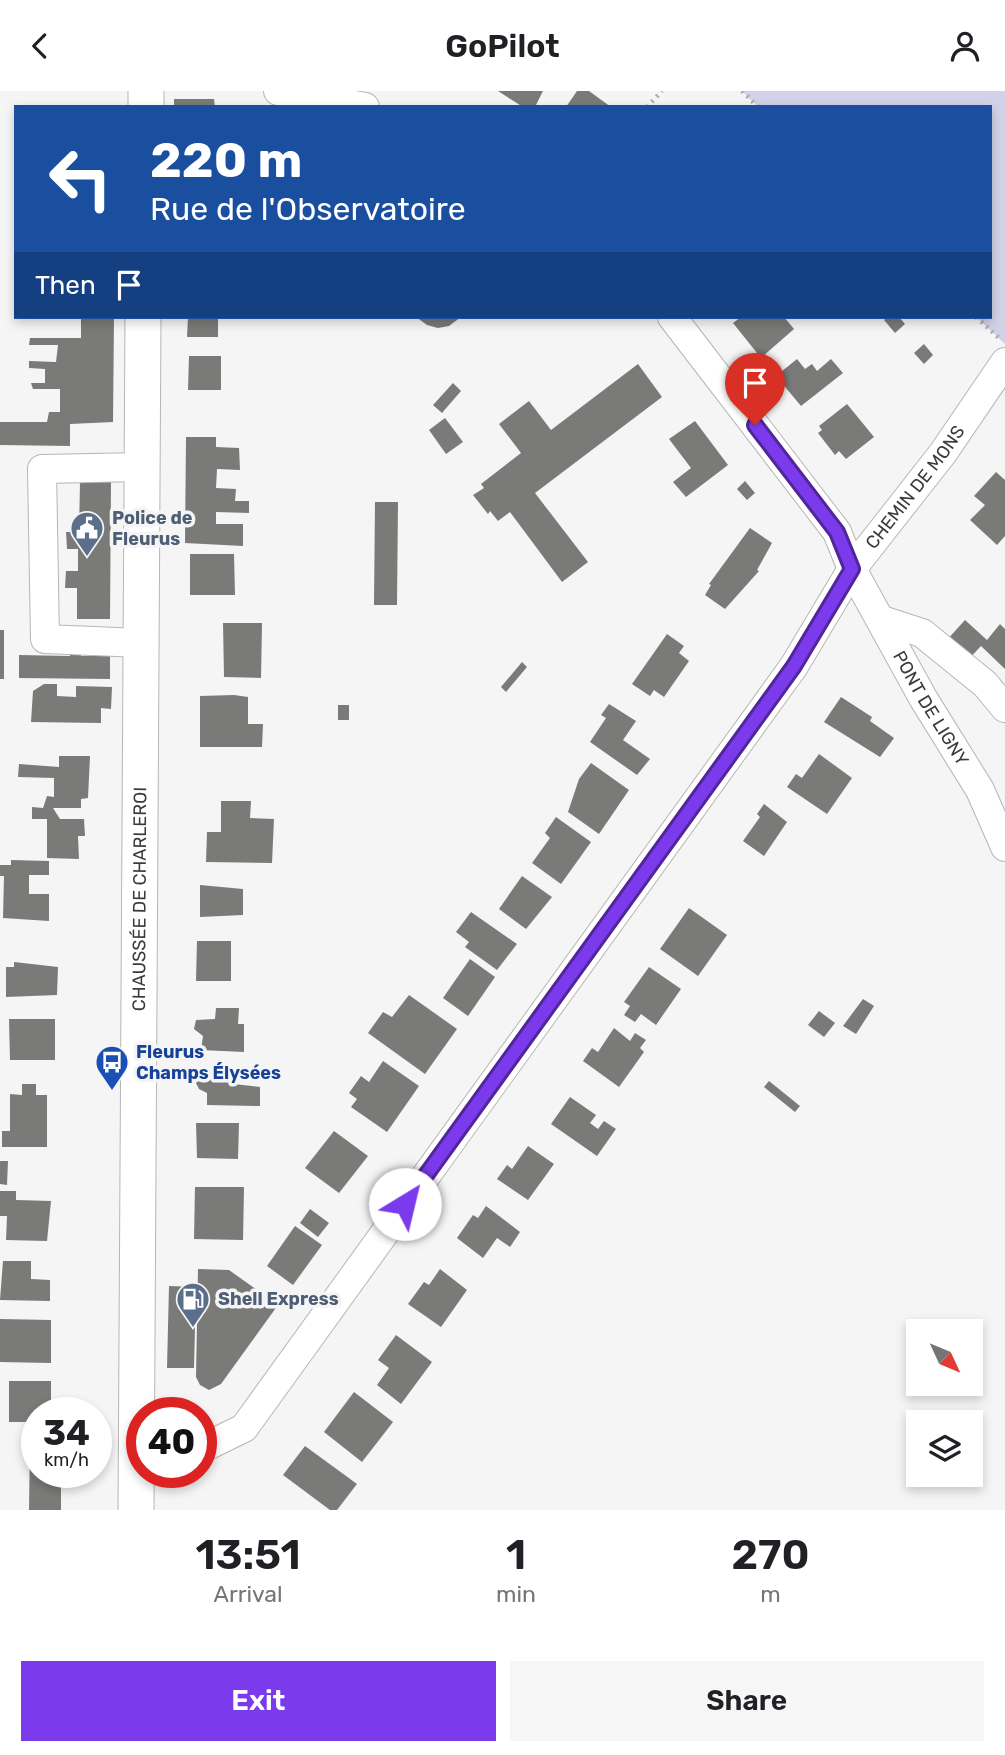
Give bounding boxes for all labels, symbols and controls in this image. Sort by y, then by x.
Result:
icon: back [21,27,59,65]
text: GoPilot [445,27,560,65]
icon: person [946,27,984,65]
text: 220 m [150,131,302,189]
icon: left [35,133,126,224]
text: Rue de l'Observatoire [150,190,466,228]
icon: arrive [110,266,148,304]
text: Then [35,270,96,301]
pin [725,353,785,425]
icon: arrive [736,364,774,402]
street label: CHEMIN DE MONS [861,421,969,553]
place label: Police de Fleurus [112,507,193,550]
public building icon: Police de Fleurus [68,509,106,558]
street label: PONT DE LIGNY [888,647,973,770]
street label: CHAUSSÉE DE CHARLEROI [128,787,151,1011]
place label: Fleurus Champs Élysées [136,1041,281,1084]
bus stop icon: Fleurus Champs Élysées [93,1043,131,1092]
position arrow [368,1167,442,1241]
fuel station icon: Shell Express [174,1280,212,1329]
place label: Shell Express [218,1288,339,1310]
north arrow [906,1319,984,1397]
map controls [906,1319,983,1487]
speed limit sign: 40 [126,1397,217,1488]
button: layers [906,1410,983,1487]
text: 34 [43,1412,90,1454]
text: km/h [44,1449,89,1471]
text: 13:51 [195,1530,301,1580]
text: 1 [506,1530,526,1580]
text: 270 [731,1530,810,1580]
text: Arrival [214,1580,283,1608]
text: min [496,1580,536,1608]
text: m [760,1580,781,1608]
button: Exit [21,1661,496,1741]
button: Share [510,1661,984,1741]

